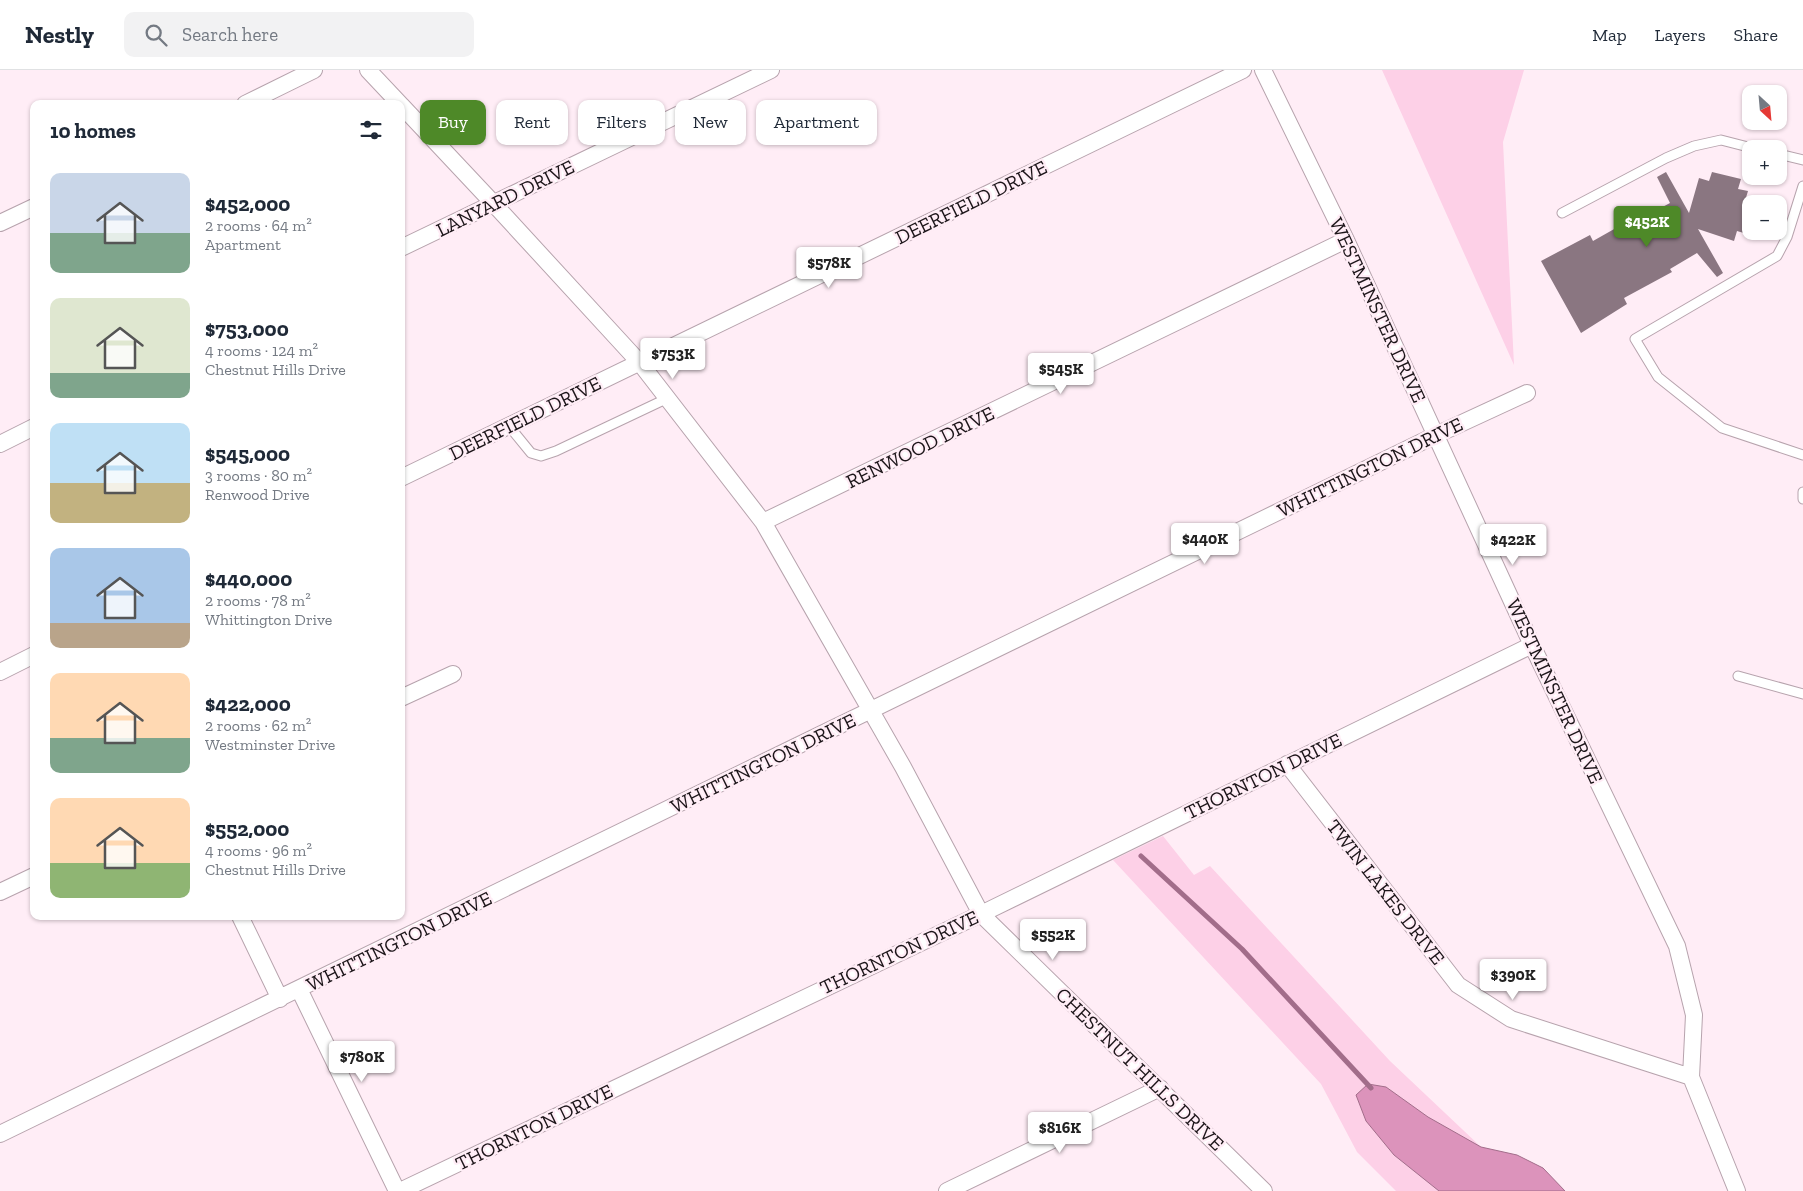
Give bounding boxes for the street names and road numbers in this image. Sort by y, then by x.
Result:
street label: LANYARD DRIVE [432,154,578,242]
street label: DEERFIELD DRIVE [891,155,1051,249]
street label: WESTMINSTER DRIVE [1325,214,1431,406]
street label: DEERFIELD DRIVE [445,371,605,465]
street label: RENWOOD DRIVE [842,401,998,493]
street label: WHITTINGTON DRIVE [1273,412,1467,522]
street label: WESTMINSTER DRIVE [1502,595,1608,787]
street label: WHITTINGTON DRIVE [666,708,860,818]
street label: THORNTON DRIVE [1180,728,1346,824]
street label: TWIN LAKES DRIVE [1322,815,1450,969]
street label: WHITTINGTON DRIVE [302,886,496,996]
street label: THORNTON DRIVE [816,905,982,999]
street label: CHESTNUT HILLS DRIVE [1051,982,1229,1156]
street label: THORNTON DRIVE [451,1079,617,1175]

